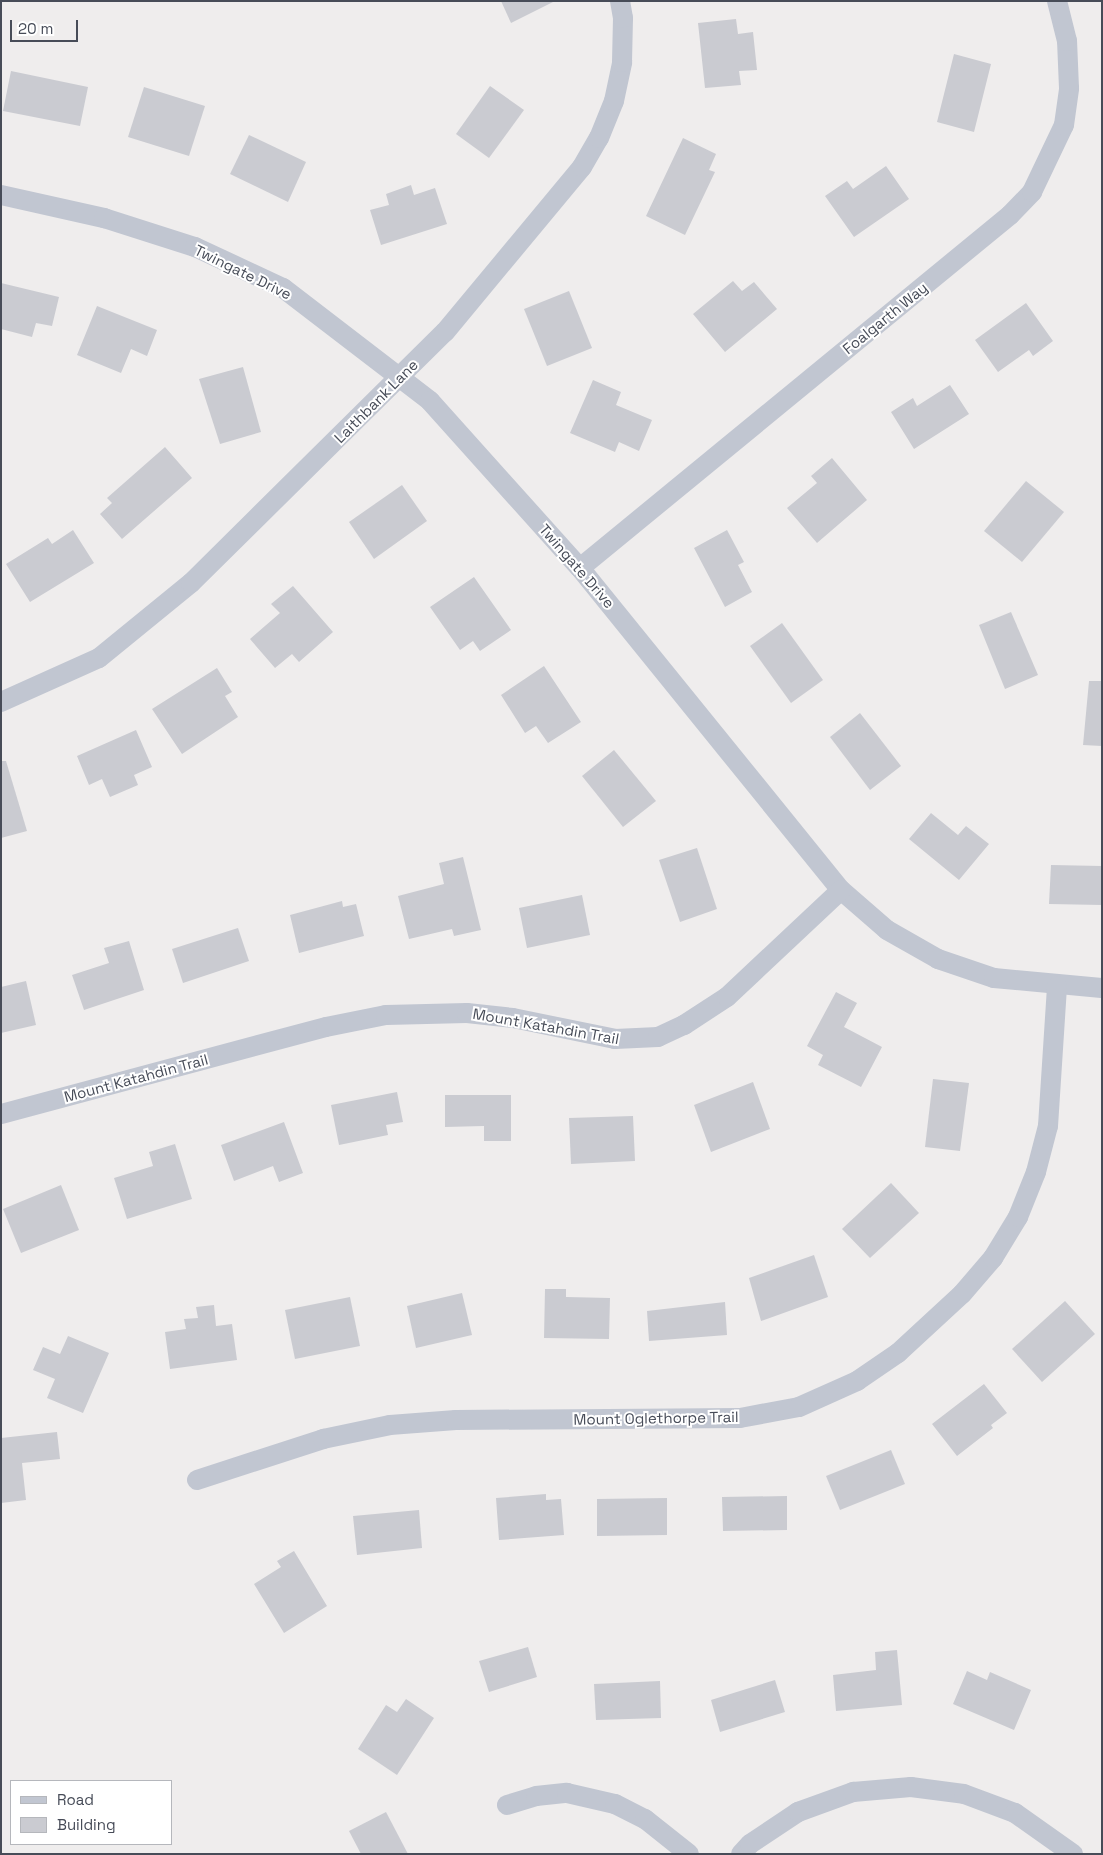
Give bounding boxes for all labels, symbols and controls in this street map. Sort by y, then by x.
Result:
scale bar [12,10,80,42]
text: 20 m [18,19,53,38]
street label: Twingate Drive [192,241,294,303]
street label: Foalgarth Way [839,278,931,358]
street label: Laithbank Lane [330,355,422,447]
street label: Twingate Drive [536,520,618,612]
street label: Mount Katahdin Trail [471,1004,621,1048]
street label: Mount Katahdin Trail [62,1050,210,1106]
street label: Mount Oglethorpe Trail [573,1408,739,1428]
legend [10,1780,172,1845]
text: Road [57,1790,94,1809]
text: Building [57,1815,116,1834]

